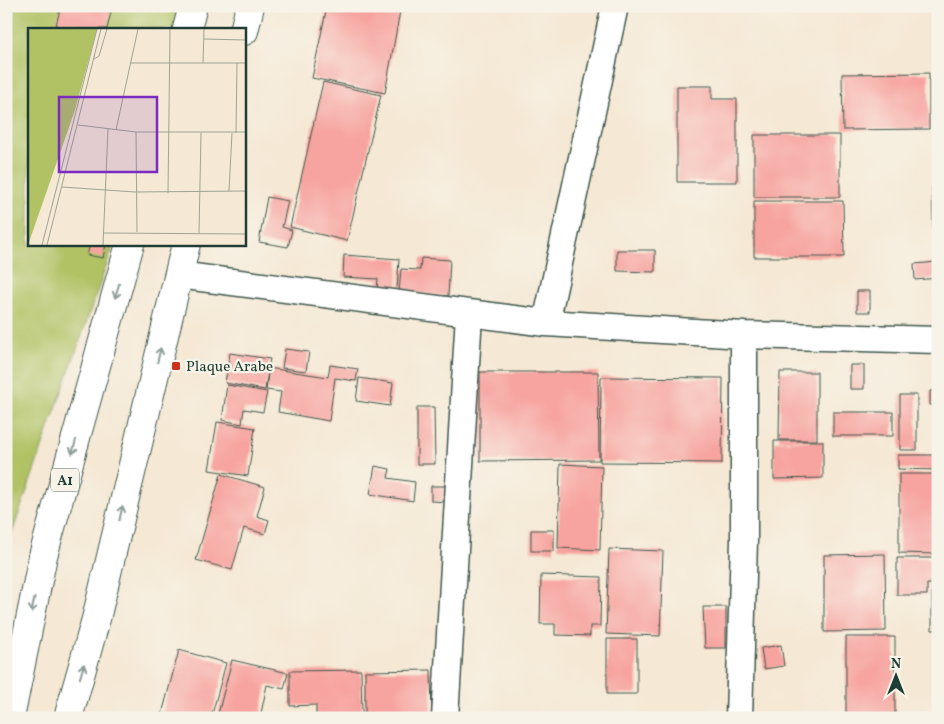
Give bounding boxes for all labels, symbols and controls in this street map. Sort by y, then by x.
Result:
inset map [28,28,245,245]
one-way arrow [111,282,121,298]
one-way arrow [155,348,164,364]
place label: Plaque Arabe [186,357,273,378]
marker: Plaque Arabe [170,360,182,372]
one-way arrow [69,439,79,455]
road number: A1 [51,468,79,492]
one-way arrow [117,506,126,522]
one-way arrow [28,596,37,612]
north arrow [872,652,922,702]
text: N [891,655,901,674]
one-way arrow [77,663,87,679]

